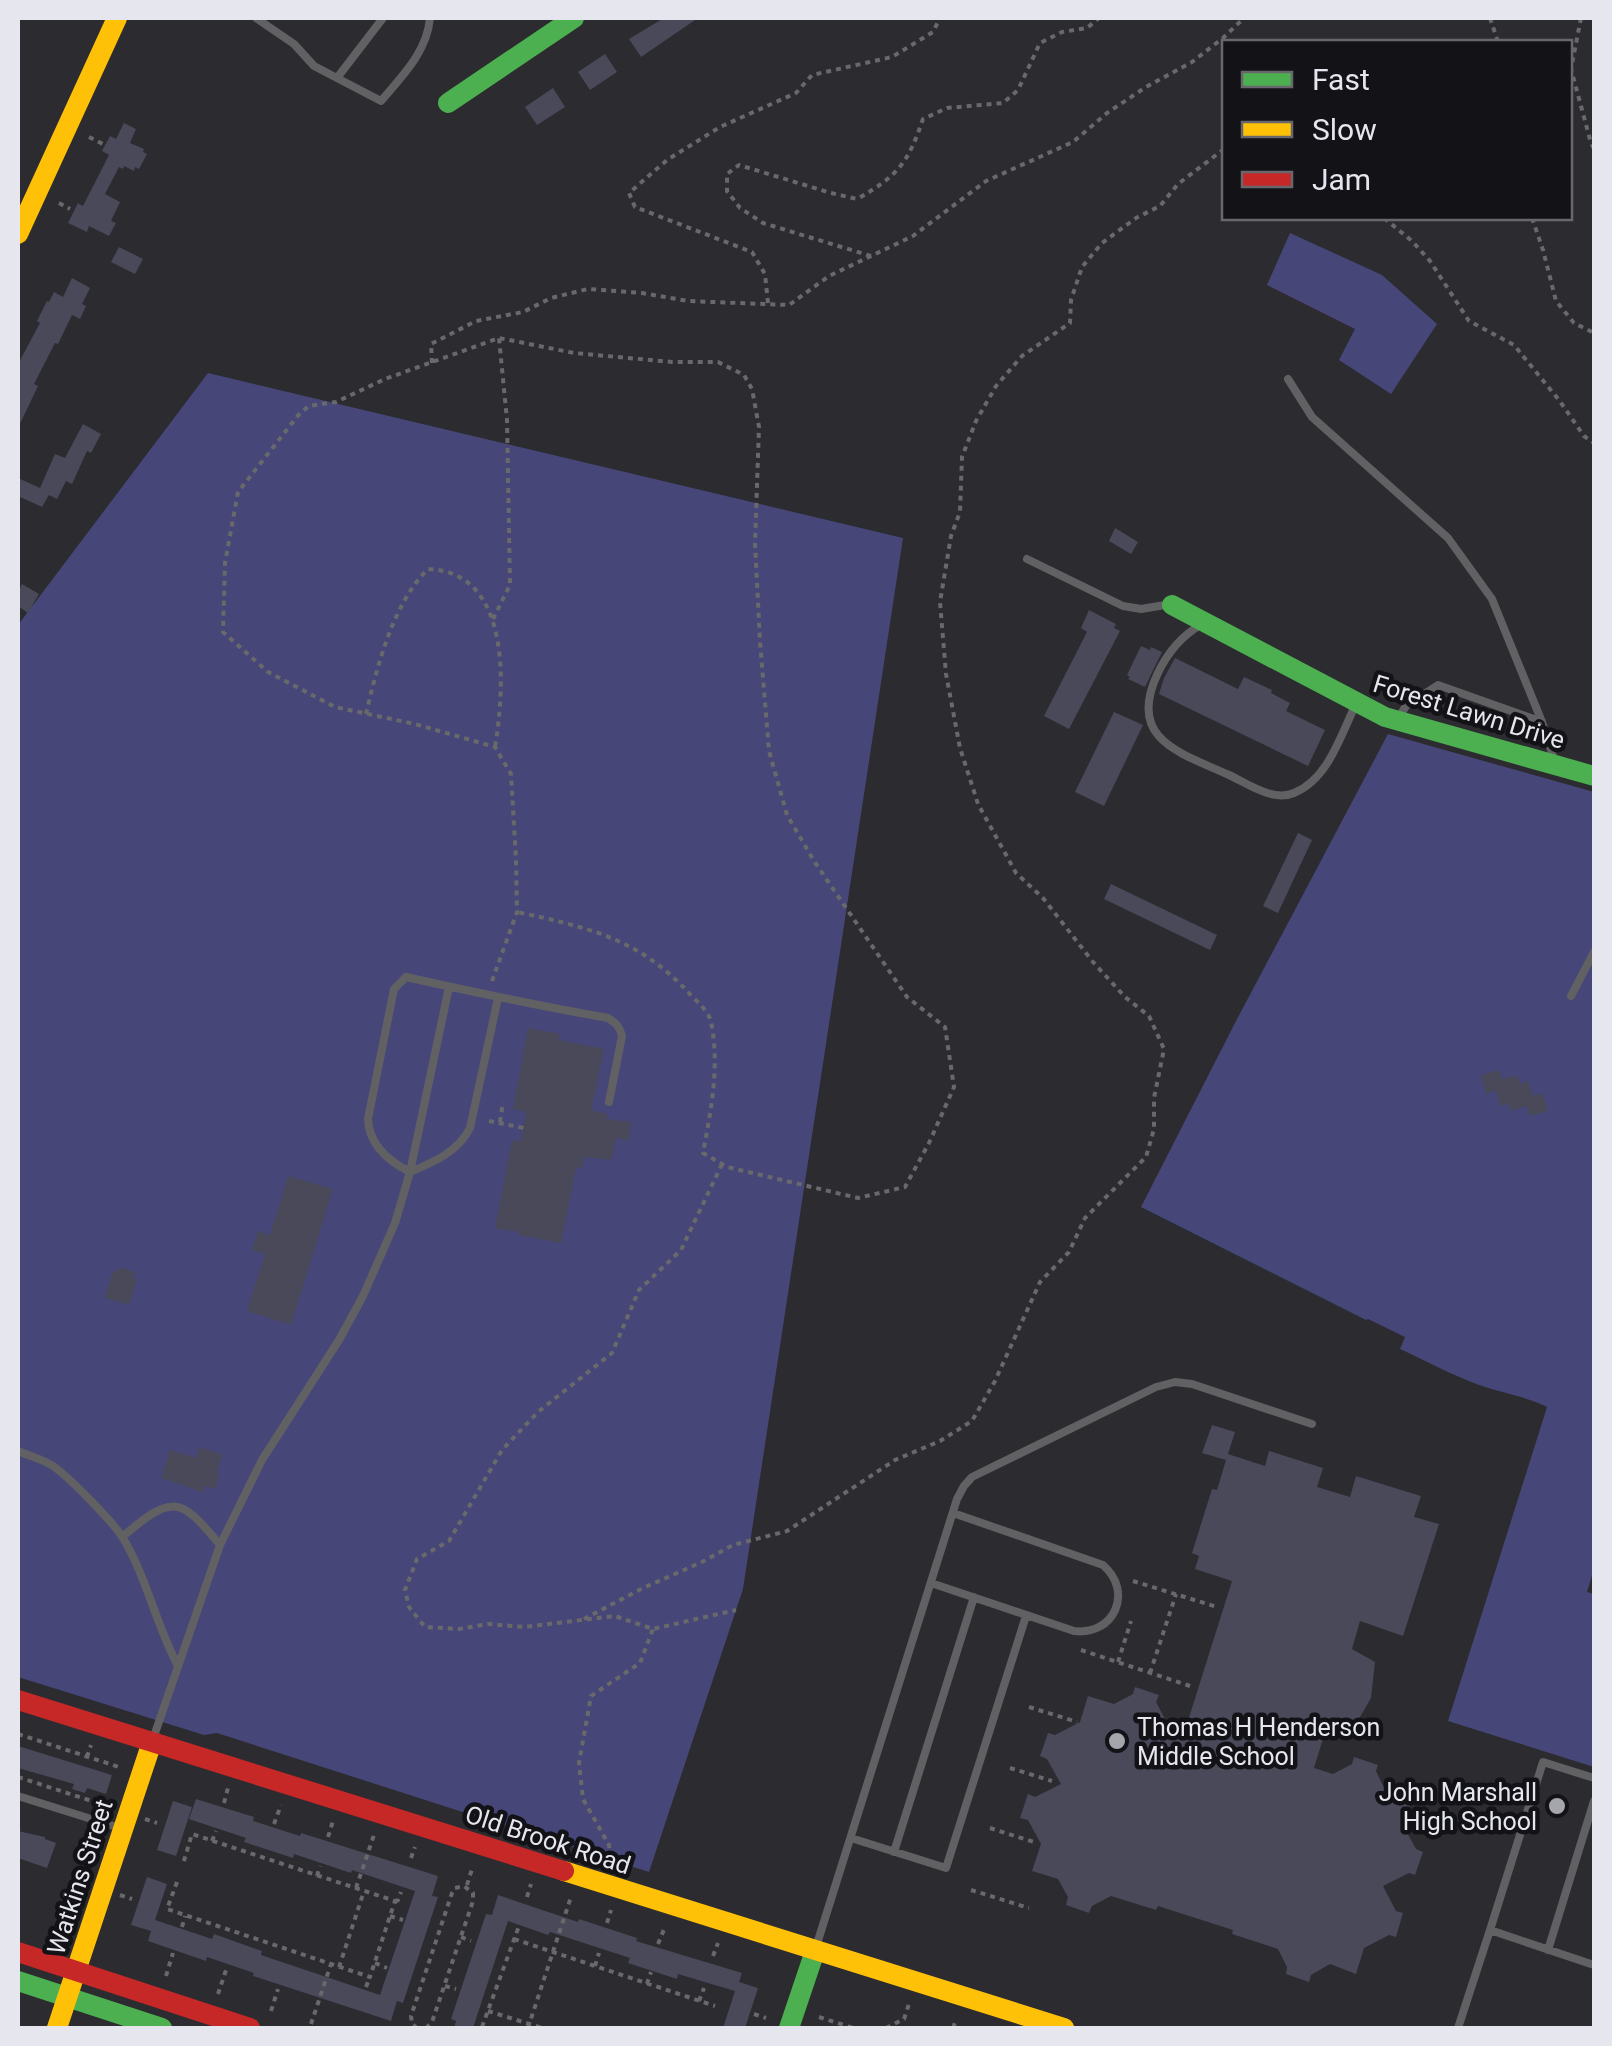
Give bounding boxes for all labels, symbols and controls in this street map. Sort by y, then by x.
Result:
legend [1222,40,1572,220]
text: Fast [1312,62,1370,97]
text: Slow [1312,112,1377,147]
text: Jam [1312,162,1371,197]
street label: Forest Lawn Drive [1370,669,1568,755]
place label: Thomas H Henderson Middle School [1137,1713,1380,1771]
marker: Thomas H Henderson Middle School [1106,1730,1128,1752]
place label: John Marshall High School [1379,1778,1537,1836]
marker: John Marshall High School [1546,1795,1568,1817]
street label: Watkins Street [41,1796,119,1958]
street label: Old Brook Road [462,1800,634,1880]

